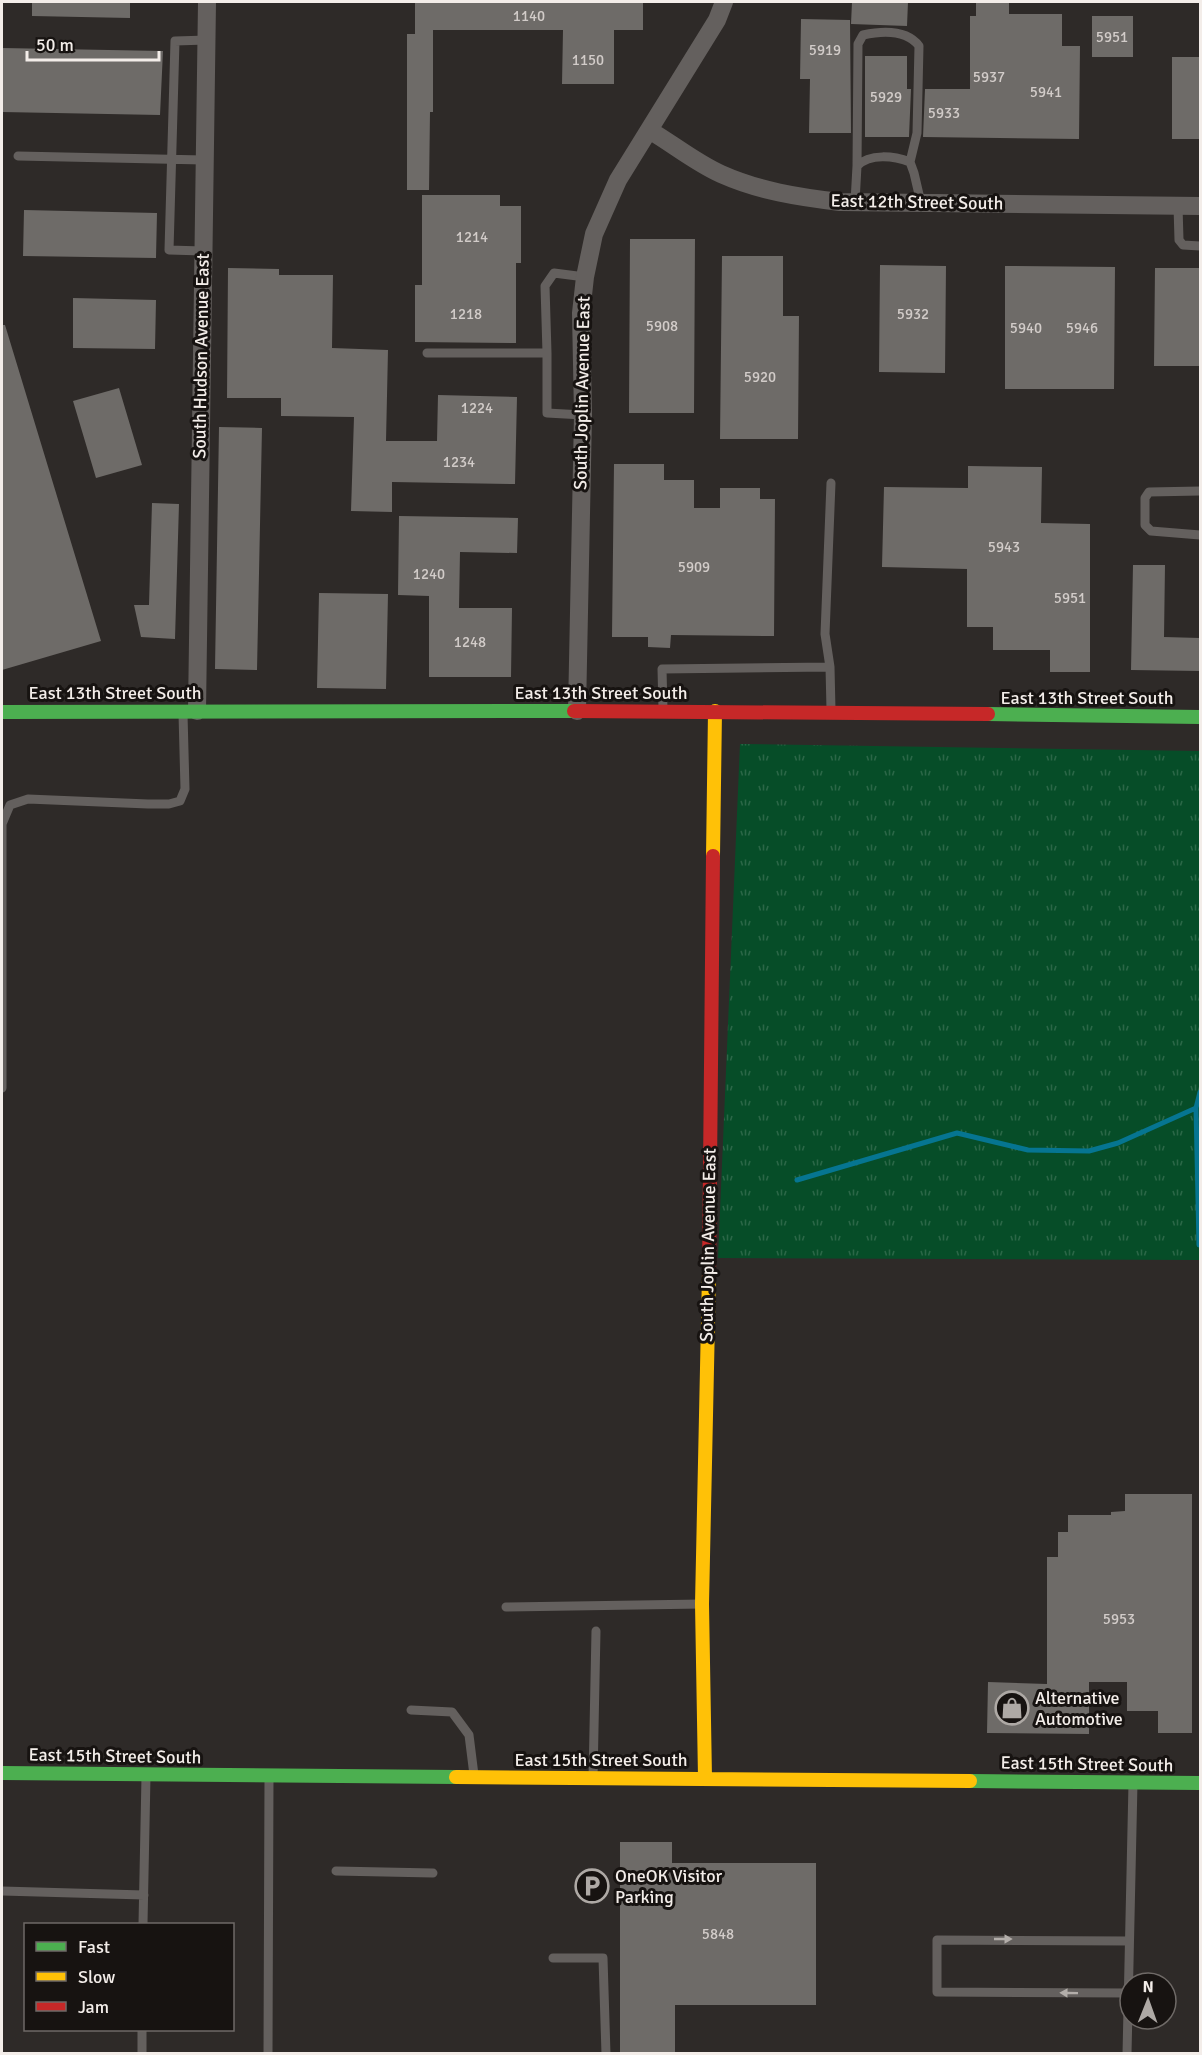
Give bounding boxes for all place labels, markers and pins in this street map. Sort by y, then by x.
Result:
place label: Alternative Automotive [1035,1687,1123,1730]
shop icon: Alternative Automotive [994,1690,1030,1726]
place label: OneOK Visitor Parking [615,1865,723,1908]
parking icon: OneOK Visitor Parking [574,1868,610,1904]

